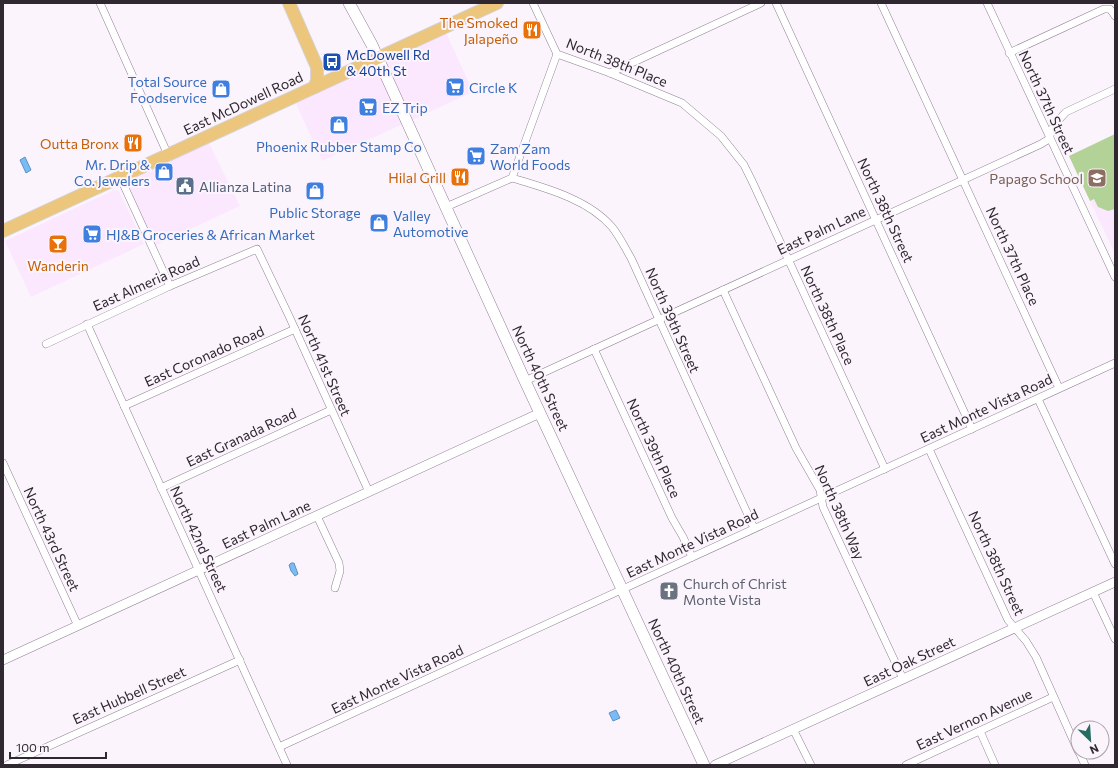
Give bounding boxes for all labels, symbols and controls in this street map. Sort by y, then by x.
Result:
place label: The Smoked Jalapeño [439,14,518,47]
restaurant icon: The Smoked Jalapeño [521,19,543,41]
street label: North 38th Place [564,34,670,90]
place label: McDowell Rd & 40th St [346,46,430,79]
street label: North 37th Street [1016,48,1079,157]
bus stop icon: McDowell Rd & 40th St [321,51,343,73]
street label: East McDowell Road [181,68,305,138]
place label: Total Source Foodservice [127,73,207,106]
supermarket icon: Circle K [444,76,466,98]
shop icon: Total Source Foodservice [210,78,232,100]
place label: Circle K [469,79,517,96]
supermarket icon: EZ Trip [357,96,379,118]
place label: EZ Trip [382,99,428,116]
shop icon: Phoenix Rubber Stamp Co [328,114,350,136]
restaurant icon: Outta Bronx [122,132,144,154]
place label: Outta Bronx [40,135,120,152]
place label: Phoenix Rubber Stamp Co [256,138,422,155]
place label: Zam Zam World Foods [490,140,571,173]
supermarket icon: Zam Zam World Foods [465,145,487,167]
street label: North 38th Street [854,155,918,265]
place label: Mr. Drip & Co. Jewelers [74,156,151,189]
shop icon: Mr. Drip & Co. Jewelers [153,161,175,183]
restaurant icon: Hilal Grill [449,166,471,188]
school or university icon: Papago School [1086,167,1108,189]
place label: Hilal Grill [388,169,446,186]
place label: Papago School [989,170,1083,187]
public building icon: Allianza Latina [174,175,196,197]
place label: Allianza Latina [199,178,292,195]
shop icon: Public Storage [304,180,326,202]
street label: East Palm Lane [774,202,868,258]
place label: Public Storage [269,204,361,221]
street label: North 37th Place [983,204,1043,308]
place label: Valley Automotive [393,207,468,240]
shop icon: Valley Automotive [368,212,390,234]
supermarket icon: HJ&B Groceries & African Market [81,223,103,245]
place label: HJ&B Groceries & African Market [106,226,315,243]
bar icon: Wanderin [47,233,69,255]
street label: East Almeria Road [90,252,202,314]
place label: Wanderin [27,257,89,274]
street label: North 38th Place [798,263,858,367]
street label: North 39th Street [642,265,704,376]
street label: North 41st Street [295,312,355,419]
street label: East Coronado Road [142,322,266,390]
street label: North 40th Street [509,323,573,434]
street label: East Monte Vista Road [917,370,1055,446]
street label: North 39th Place [624,396,684,500]
street label: East Granada Road [183,404,299,470]
street label: North 38th Way [812,462,868,562]
street label: North 42nd Street [167,483,231,595]
street label: North 43rd Street [20,484,84,594]
street label: East Palm Lane [219,496,313,552]
street label: East Monte Vista Road [623,505,761,581]
street label: North 38th Street [965,508,1029,618]
place label: Church of Christ Monte Vista [683,575,787,608]
church icon: Church of Christ Monte Vista [658,580,680,602]
street label: North 40th Street [645,616,709,727]
street label: East Oak Street [861,632,958,690]
street label: East Monte Vista Road [328,641,466,717]
street label: East Hubbell Street [70,662,188,728]
street label: East Vernon Avenue [913,685,1035,753]
north arrow [1070,720,1110,760]
scale bar [10,734,106,760]
text: 100 m [16,740,50,754]
text: N [1088,742,1101,757]

